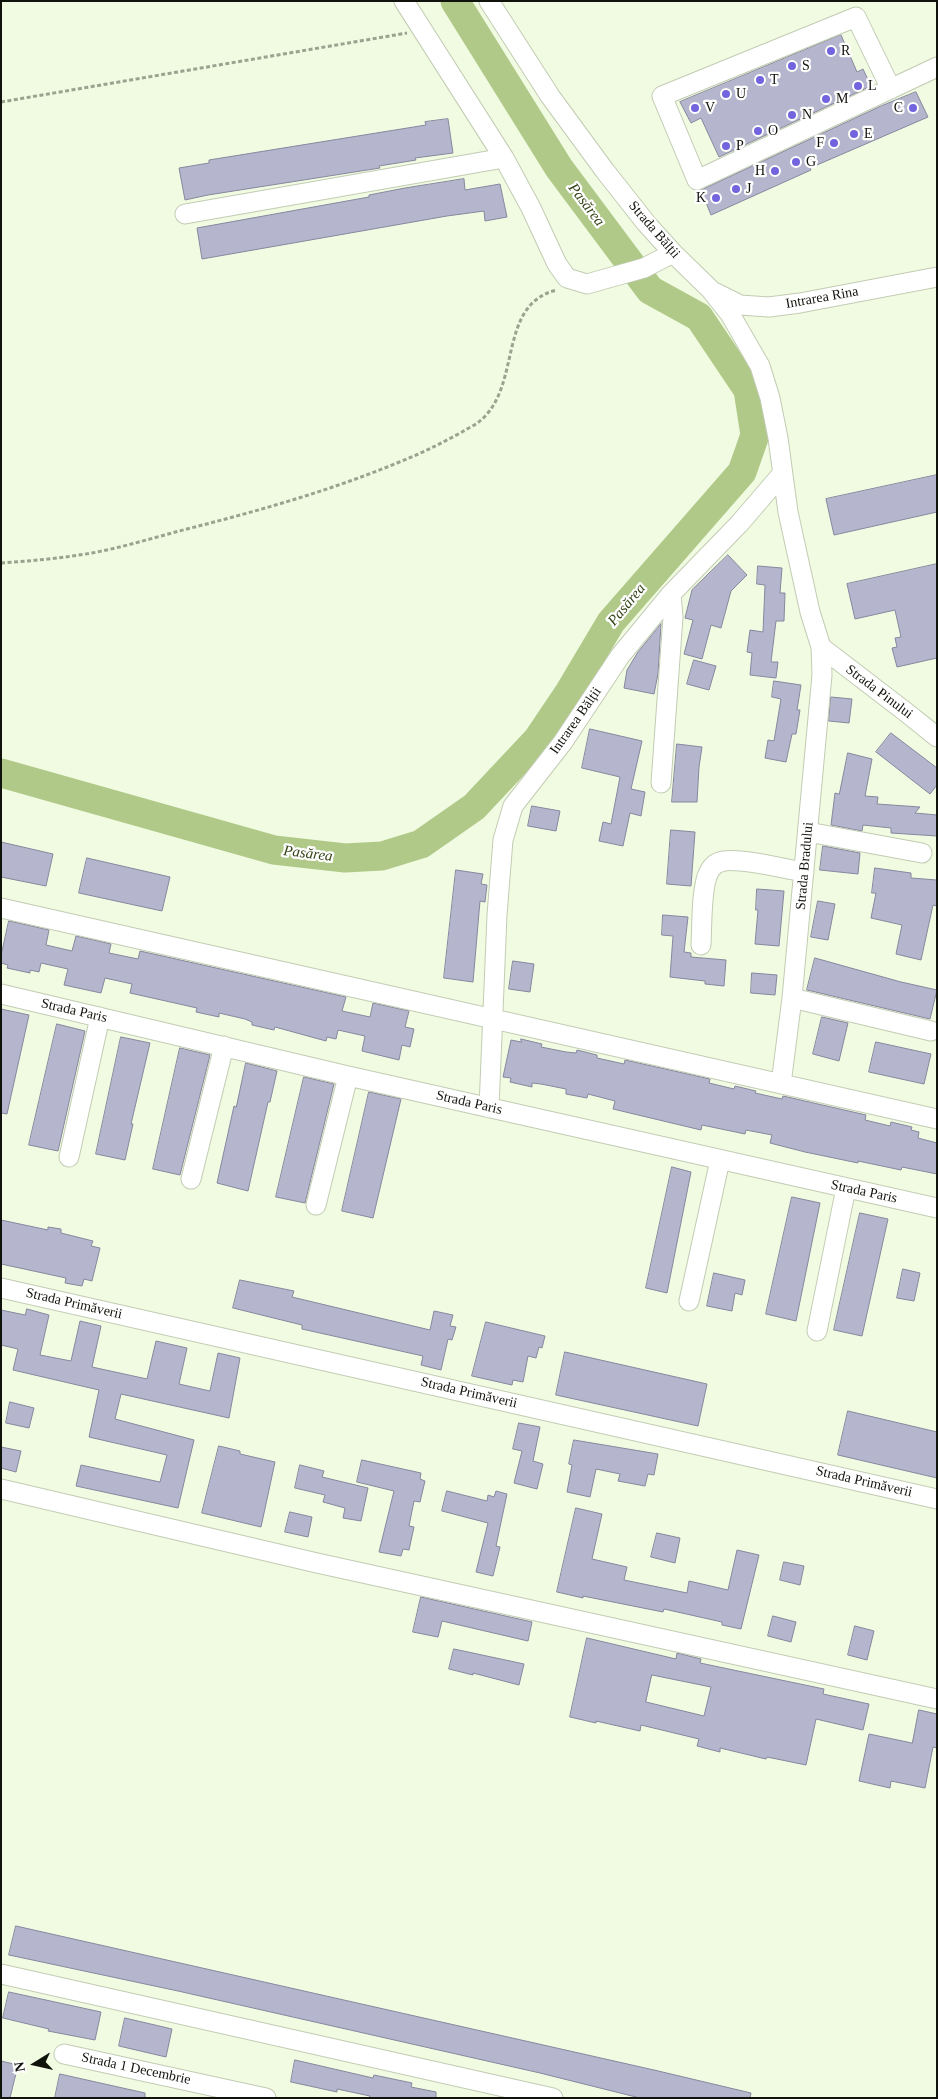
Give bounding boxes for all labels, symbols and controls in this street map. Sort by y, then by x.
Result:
place label: R [841,43,850,59]
marker: R [825,45,837,57]
place label: S [802,58,810,74]
marker: S [786,60,798,72]
place label: T [770,72,779,88]
marker: T [754,74,766,86]
place label: L [868,78,877,94]
marker: L [852,80,864,92]
place label: U [736,86,746,102]
marker: U [720,88,732,100]
place label: M [836,91,848,107]
marker: M [820,93,832,105]
place label: V [705,100,715,116]
place label: C [894,100,903,116]
marker: V [689,102,701,114]
marker: C [907,102,919,114]
place label: N [802,107,812,123]
marker: N [786,109,798,121]
place label: O [768,123,778,139]
marker: O [752,125,764,137]
place label: E [864,126,873,142]
marker: E [848,128,860,140]
place label: F [816,135,824,151]
marker: F [828,137,840,149]
place label: P [736,138,744,154]
marker: P [720,140,732,152]
place label: G [806,154,816,170]
marker: G [790,156,802,168]
place label: H [755,163,765,179]
marker: H [769,165,781,177]
water label: Pasărea [564,180,608,230]
place label: J [746,181,751,197]
marker: J [730,183,742,195]
place label: K [696,190,706,206]
marker: K [710,192,722,204]
street label: Strada Bălții [625,198,683,262]
street label: Intrarea Rina [784,283,860,313]
water label: Pasărea [604,580,650,630]
street label: Strada Pinului [842,661,916,723]
street label: Intrarea Bălții [547,684,605,758]
street label: Strada Bradului [793,821,817,911]
water label: Pasărea [282,842,334,866]
street label: Strada Paris [39,995,109,1027]
street label: Strada Paris [434,1087,504,1119]
street label: Strada Paris [829,1177,899,1207]
street label: Strada Primăverii [24,1285,124,1323]
street label: Strada Primăverii [419,1374,519,1412]
street label: Strada Primăverii [814,1463,914,1501]
north arrow [10,2039,60,2089]
street label: Strada 1 Decembrie [80,2049,192,2089]
text: N [11,2060,28,2073]

